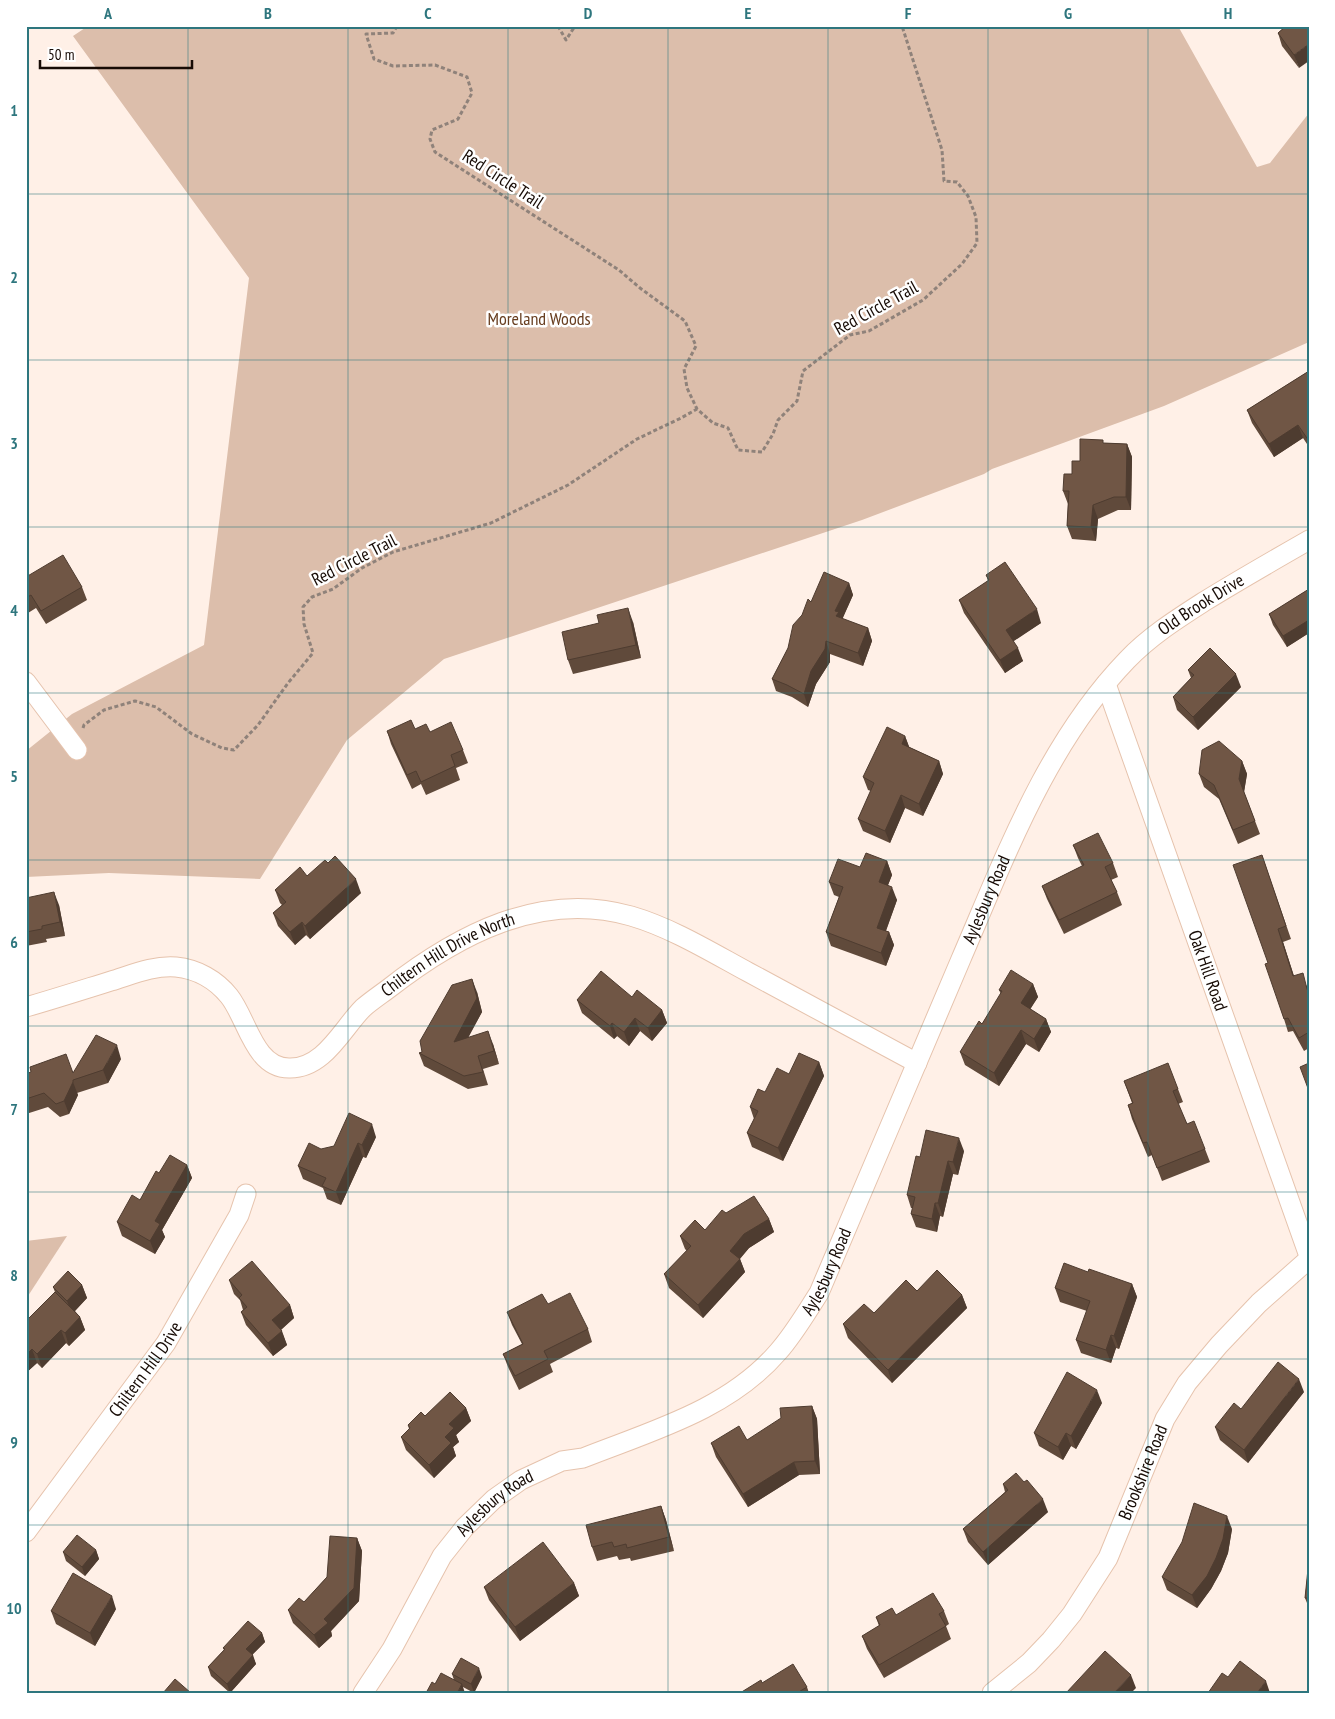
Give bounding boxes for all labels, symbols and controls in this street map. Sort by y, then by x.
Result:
text: A [103,3,113,23]
text: B [264,3,272,23]
text: C [424,3,432,23]
text: D [584,3,593,23]
text: E [745,3,752,23]
text: F [905,3,912,23]
text: G [1064,3,1072,23]
text: H [1224,3,1232,23]
scale bar [40,38,192,70]
text: 50 m [48,45,74,64]
text: 1 [10,100,18,120]
street label: Red Circle Trail [458,144,549,214]
text: 2 [10,267,18,287]
street label: Red Circle Trail [830,275,922,340]
park label: Moreland Woods [487,307,591,330]
text: 3 [10,433,18,453]
street label: Red Circle Trail [307,528,401,591]
street label: Old Brook Drive [1153,568,1248,640]
text: 4 [10,600,18,620]
text: 5 [10,766,18,786]
street label: Aylesbury Road [957,852,1015,947]
street label: Chiltern Hill Drive North [376,907,517,1001]
street label: Oak Hill Road [1183,927,1233,1014]
text: 6 [10,932,18,952]
text: 7 [10,1099,18,1119]
street label: Aylesbury Road [796,1224,856,1319]
text: 8 [10,1265,18,1285]
street label: Chiltern Hill Drive [103,1317,187,1421]
street label: Brookshire Road [1113,1421,1172,1523]
text: 9 [10,1432,18,1452]
street label: Aylesbury Road [450,1464,537,1540]
text: 10 [6,1598,22,1618]

